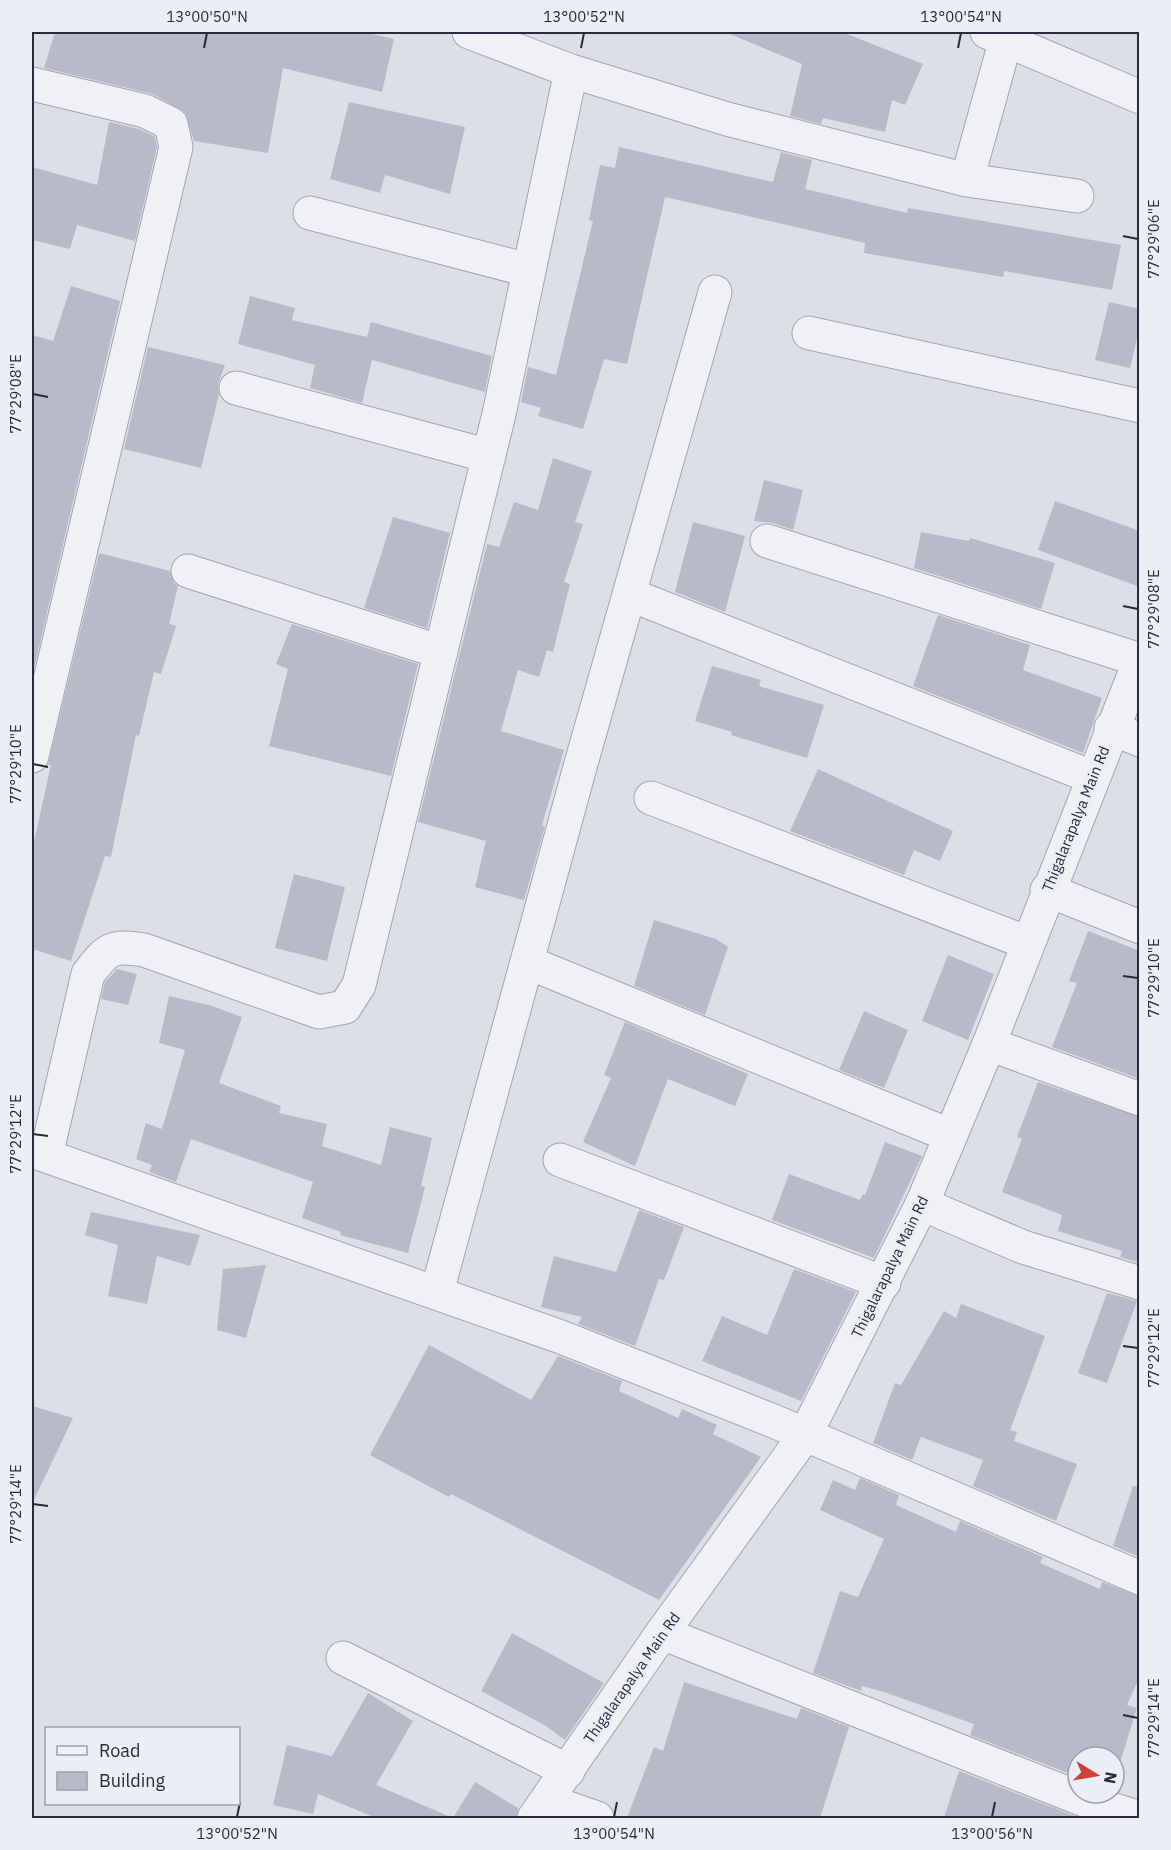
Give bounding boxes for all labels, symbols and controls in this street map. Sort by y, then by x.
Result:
text: 13°00'50"N [166,7,248,26]
text: 13°00'52"N [543,7,625,26]
text: 13°00'54"N [920,7,1002,26]
text: 77°29'06"E [1144,199,1163,279]
text: 77°29'08"E [6,354,25,434]
text: 77°29'08"E [1144,569,1163,649]
text: 77°29'10"E [6,724,25,804]
street label: Thigalarapalya Main Rd [1038,743,1114,895]
text: 77°29'10"E [1144,938,1163,1018]
text: 77°29'12"E [6,1094,25,1174]
street label: Thigalarapalya Main Rd [847,1193,932,1341]
text: 77°29'12"E [1144,1308,1163,1388]
text: 77°29'14"E [6,1464,25,1544]
street label: Thigalarapalya Main Rd [579,1608,684,1747]
text: 77°29'14"E [1144,1678,1163,1758]
legend [45,1727,240,1805]
text: Road [99,1739,140,1762]
north arrow [1066,1745,1126,1805]
text: Building [99,1769,166,1792]
text: N [1100,1770,1122,1785]
text: 13°00'52"N [196,1824,278,1843]
text: 13°00'54"N [573,1824,655,1843]
text: 13°00'56"N [951,1824,1033,1843]

